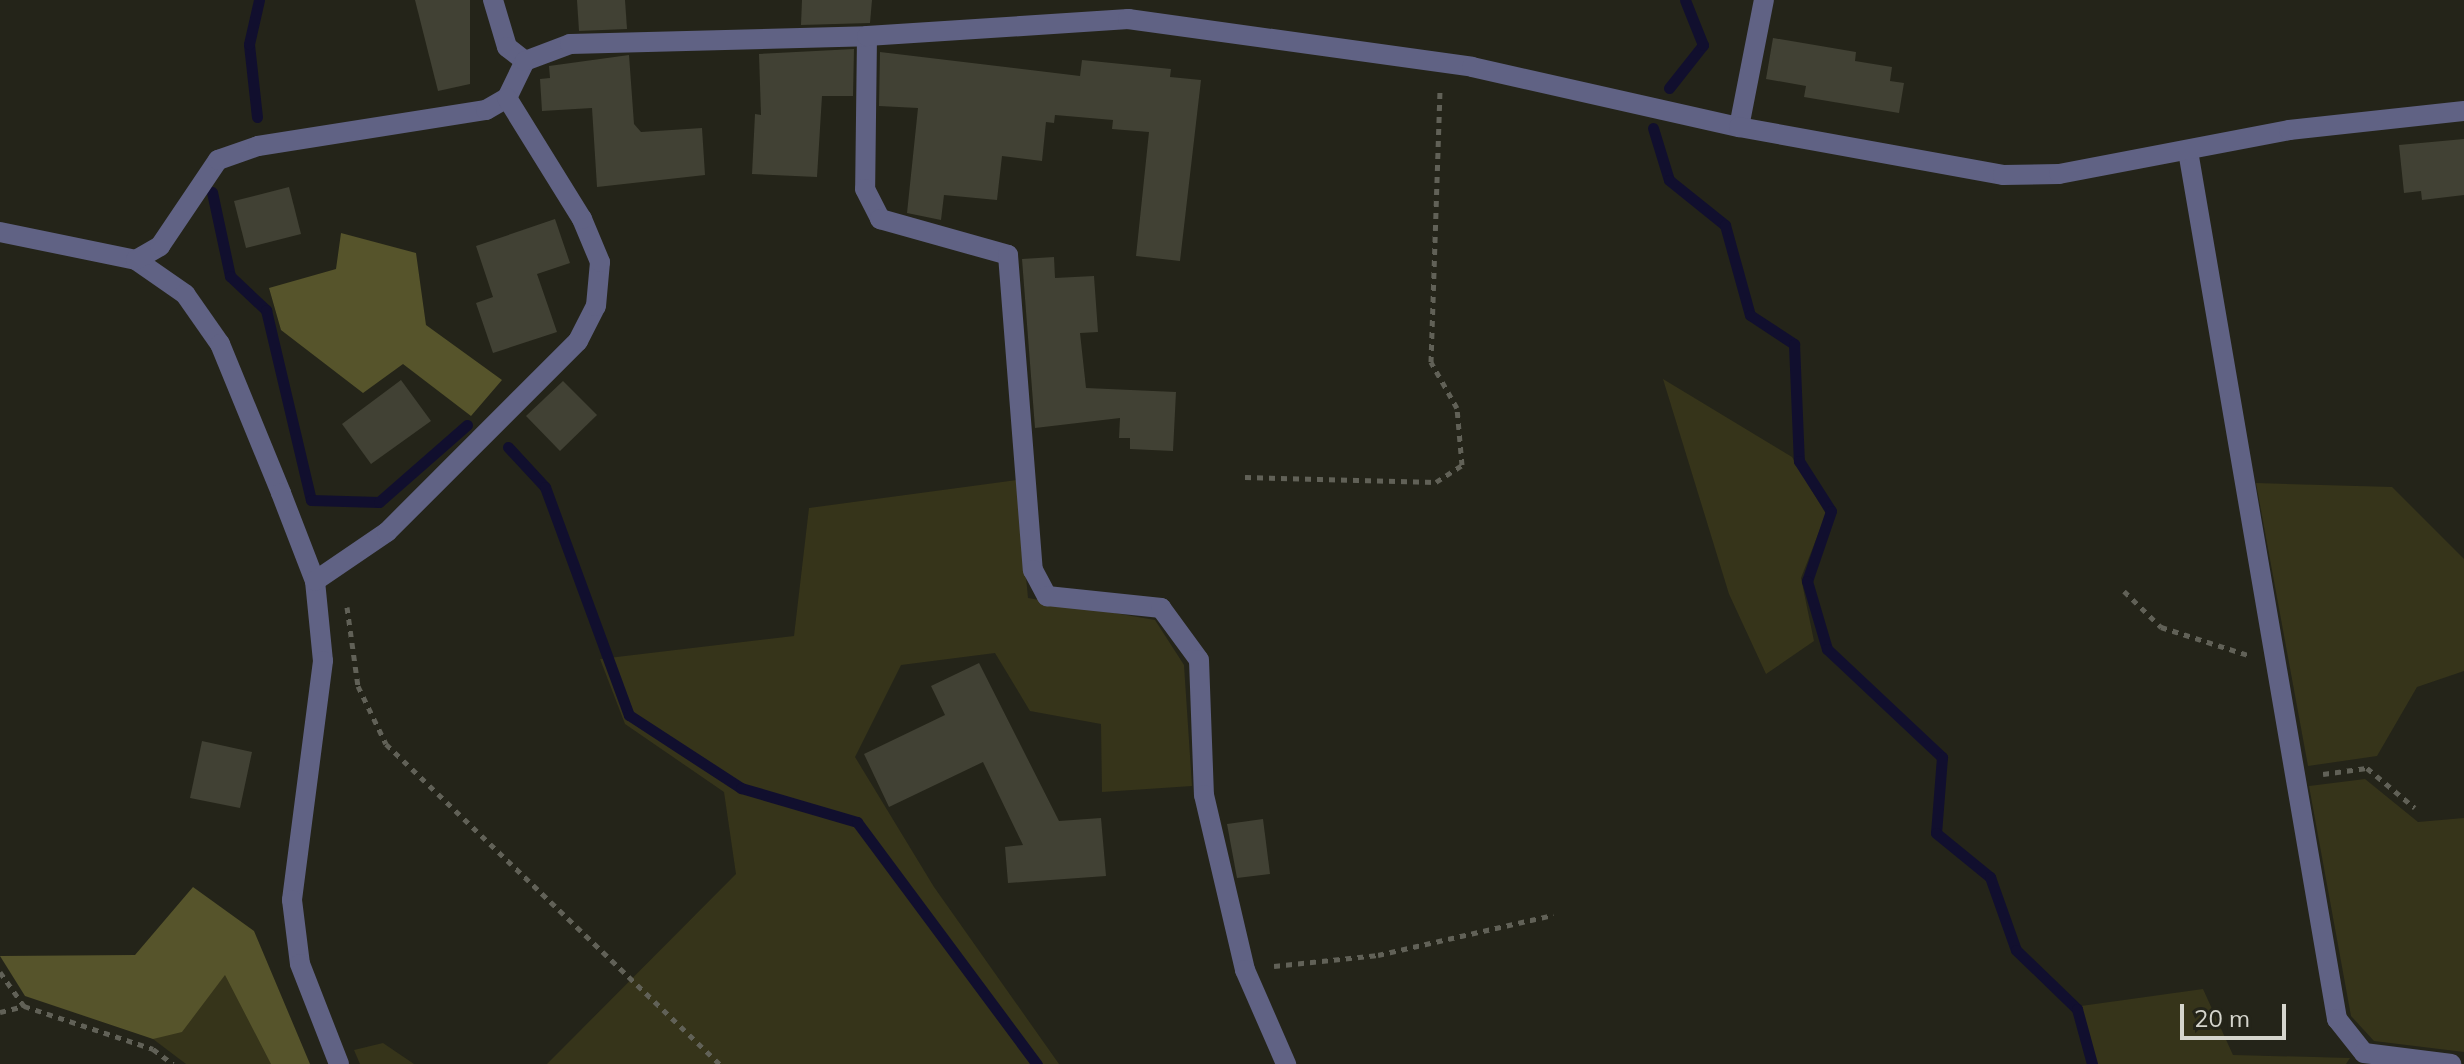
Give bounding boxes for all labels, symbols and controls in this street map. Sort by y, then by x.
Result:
scale bar [2184,988,2290,1038]
text: 20 m [2194,1003,2250,1033]

